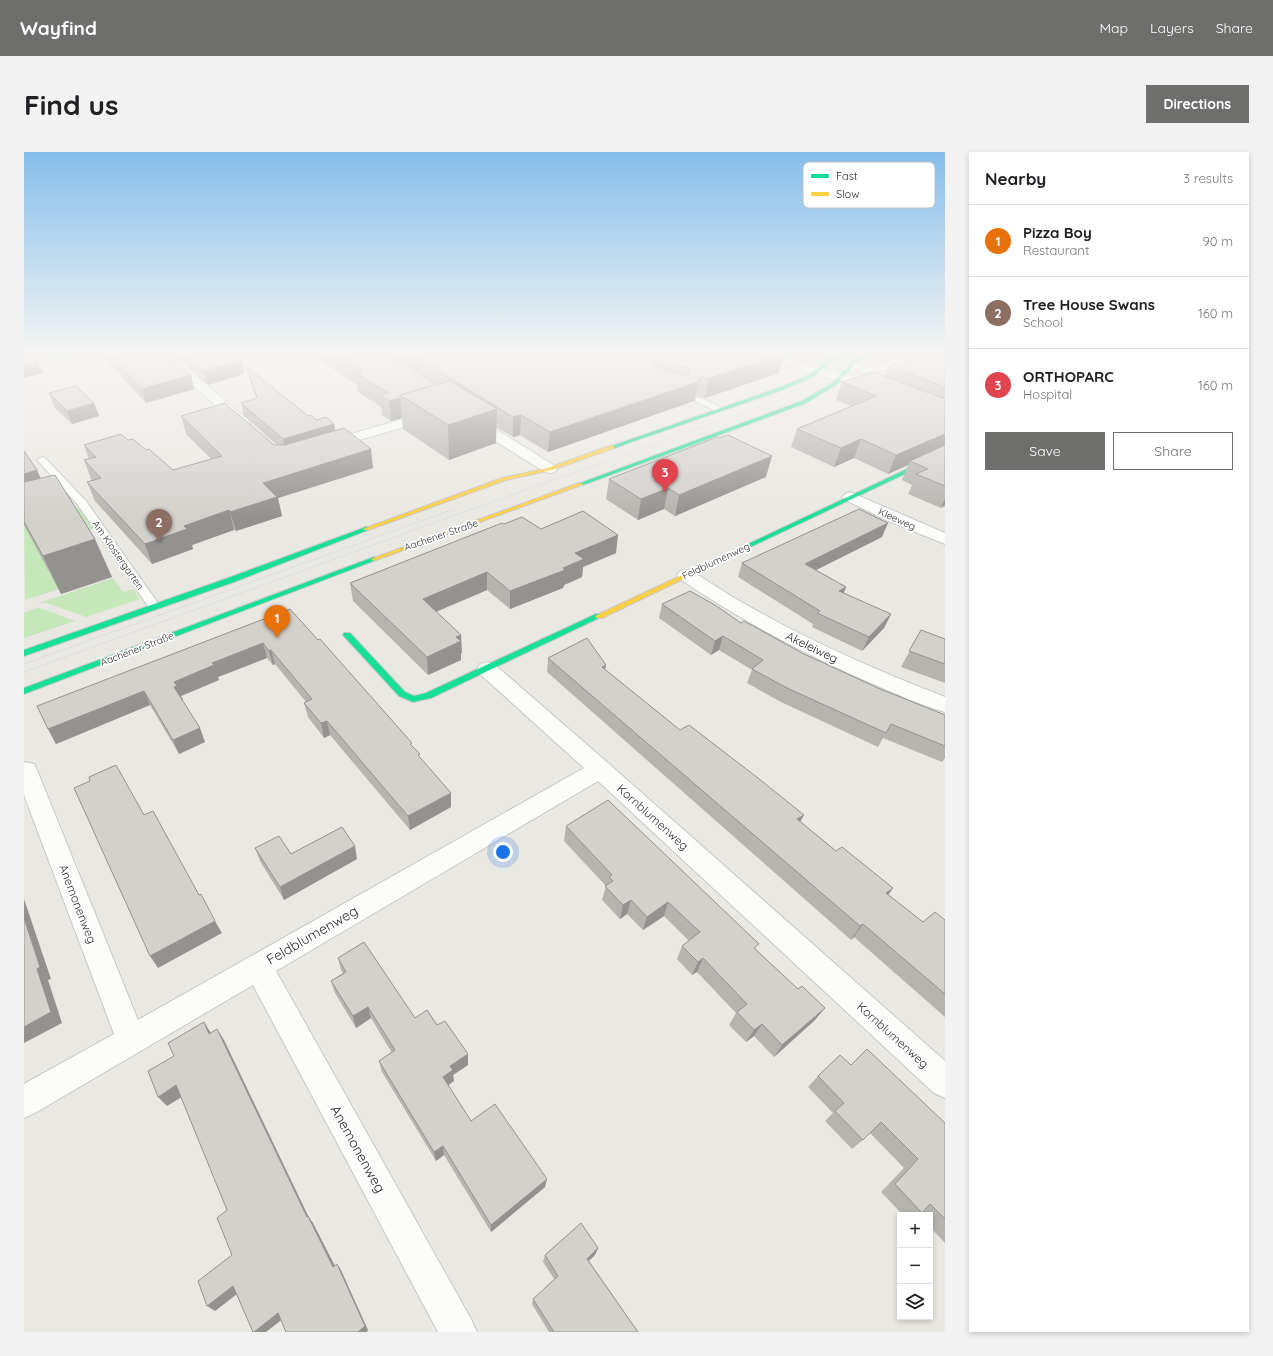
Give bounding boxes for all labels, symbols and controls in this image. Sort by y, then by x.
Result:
text: Wayfind [20,16,97,40]
text: Map [1099,19,1128,37]
text: Layers [1150,19,1194,37]
text: Share [1216,19,1253,37]
button: Directions [1146,85,1249,123]
text: Find us [24,87,118,122]
legend [803,162,935,208]
text: Nearby [985,168,1046,189]
text: Fast [836,169,858,183]
text: 3 results [1183,170,1233,186]
text: Slow [836,187,860,201]
text: Pizza Boy [1023,223,1092,242]
text: 1 [995,233,1001,249]
text: 90 m [1203,233,1233,249]
text: Restaurant [1023,242,1089,258]
text: Tree House Swans [1023,295,1155,314]
text: 2 [994,305,1002,321]
text: 160 m [1198,305,1233,321]
text: School [1023,314,1063,330]
text: ORTHOPARC [1023,367,1114,386]
text: 3 [995,377,1001,393]
text: 160 m [1198,377,1233,393]
text: Hospital [1023,386,1072,402]
button: Save [985,432,1105,470]
button: Share [1113,432,1233,470]
pin: 3 [652,459,678,492]
street label: Kleeweg [876,505,918,533]
pin: 2 [146,509,172,542]
street label: Aachener Straße [402,516,480,554]
street label: Am Klostergarten [89,518,147,592]
street label: Feldblumenweg [680,540,752,582]
pin: 1 [264,605,290,638]
street label: Akeleiweg [784,628,840,666]
street label: Aachener Straße [98,629,176,669]
street label: Kornblumenweg [614,781,692,853]
your location [493,842,513,862]
street label: Anemonenweg [56,862,100,946]
street label: Feldblumenweg [263,902,361,968]
street label: Kornblumenweg [854,999,932,1071]
street label: Anemonenweg [326,1102,390,1196]
map controls [897,1212,933,1320]
button: + [897,1212,933,1248]
button: − [897,1248,933,1284]
button: layers [897,1284,933,1320]

